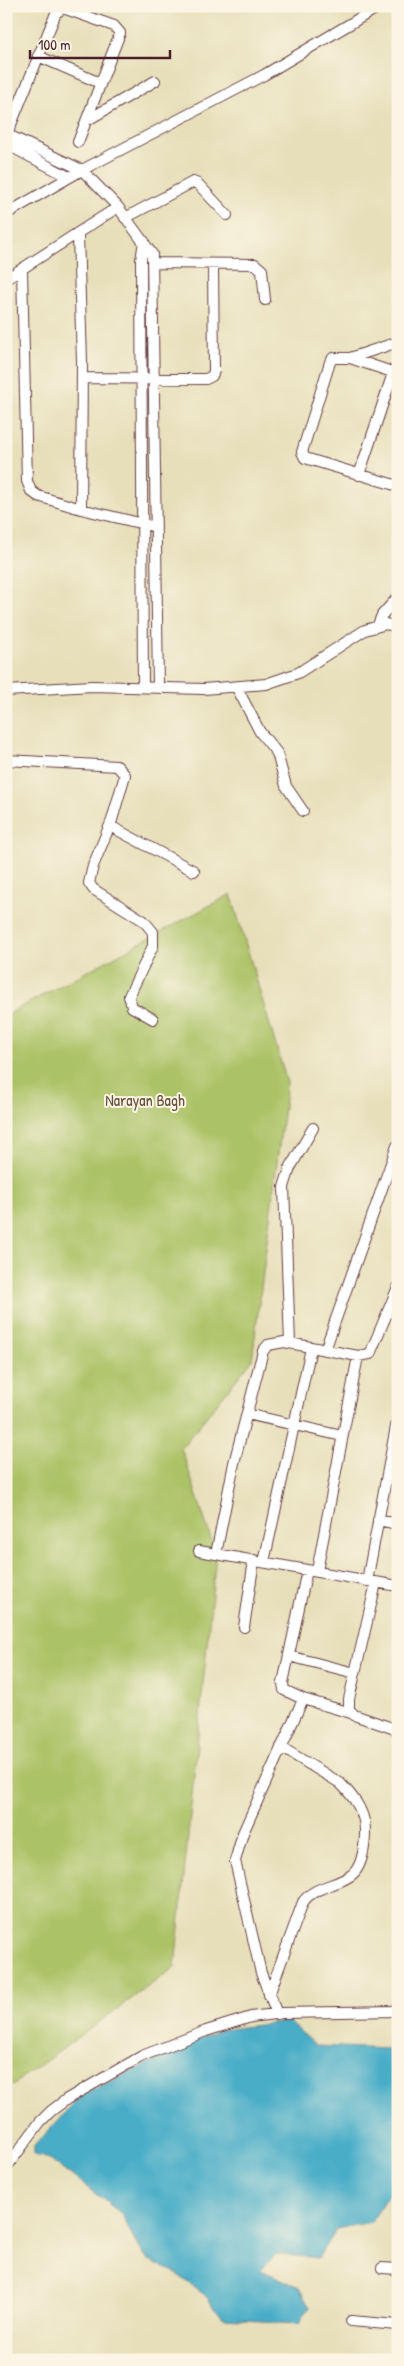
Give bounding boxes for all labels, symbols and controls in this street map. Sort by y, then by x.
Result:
scale bar [30,28,170,60]
text: 100 m [38,34,71,55]
park label: Narayan Bagh [105,1089,185,1111]

